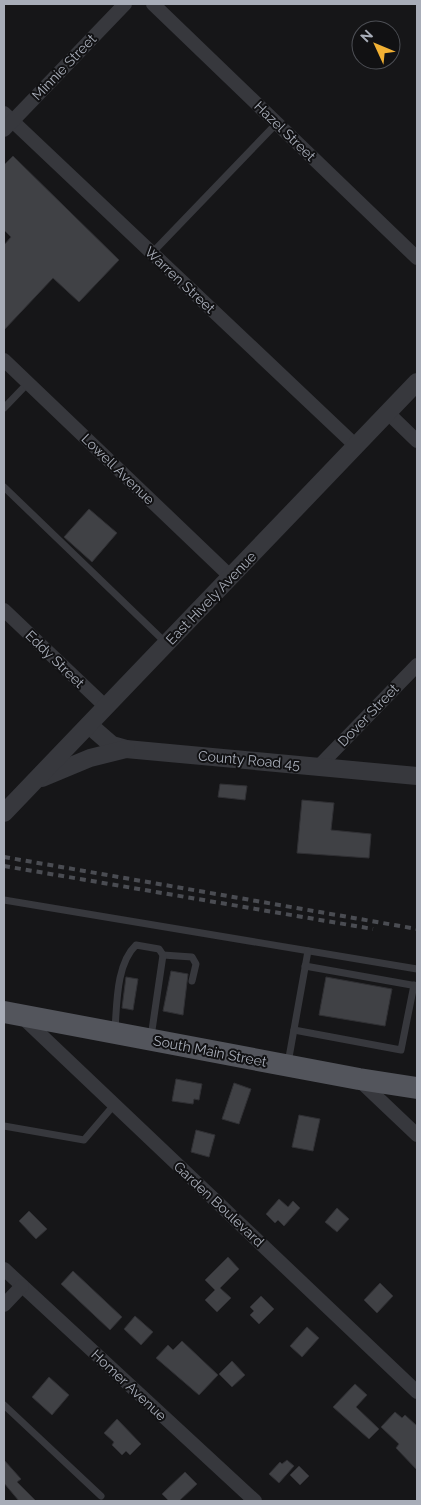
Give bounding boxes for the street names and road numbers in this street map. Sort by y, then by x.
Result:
street label: Minnie Street [29,31,100,103]
street label: Hazel Street [251,98,319,164]
street label: Warren Street [142,243,219,317]
street label: Lowell Avenue [78,430,158,508]
street label: East Hively Avenue [163,548,259,648]
street label: Eddy Street [22,627,88,691]
street label: Dover Street [334,680,402,750]
street label: County Road 45 [197,748,301,772]
street label: South Main Street [152,1032,268,1070]
street label: Garden Boulevard [171,1158,267,1250]
street label: Homer Avenue [88,1346,170,1424]

